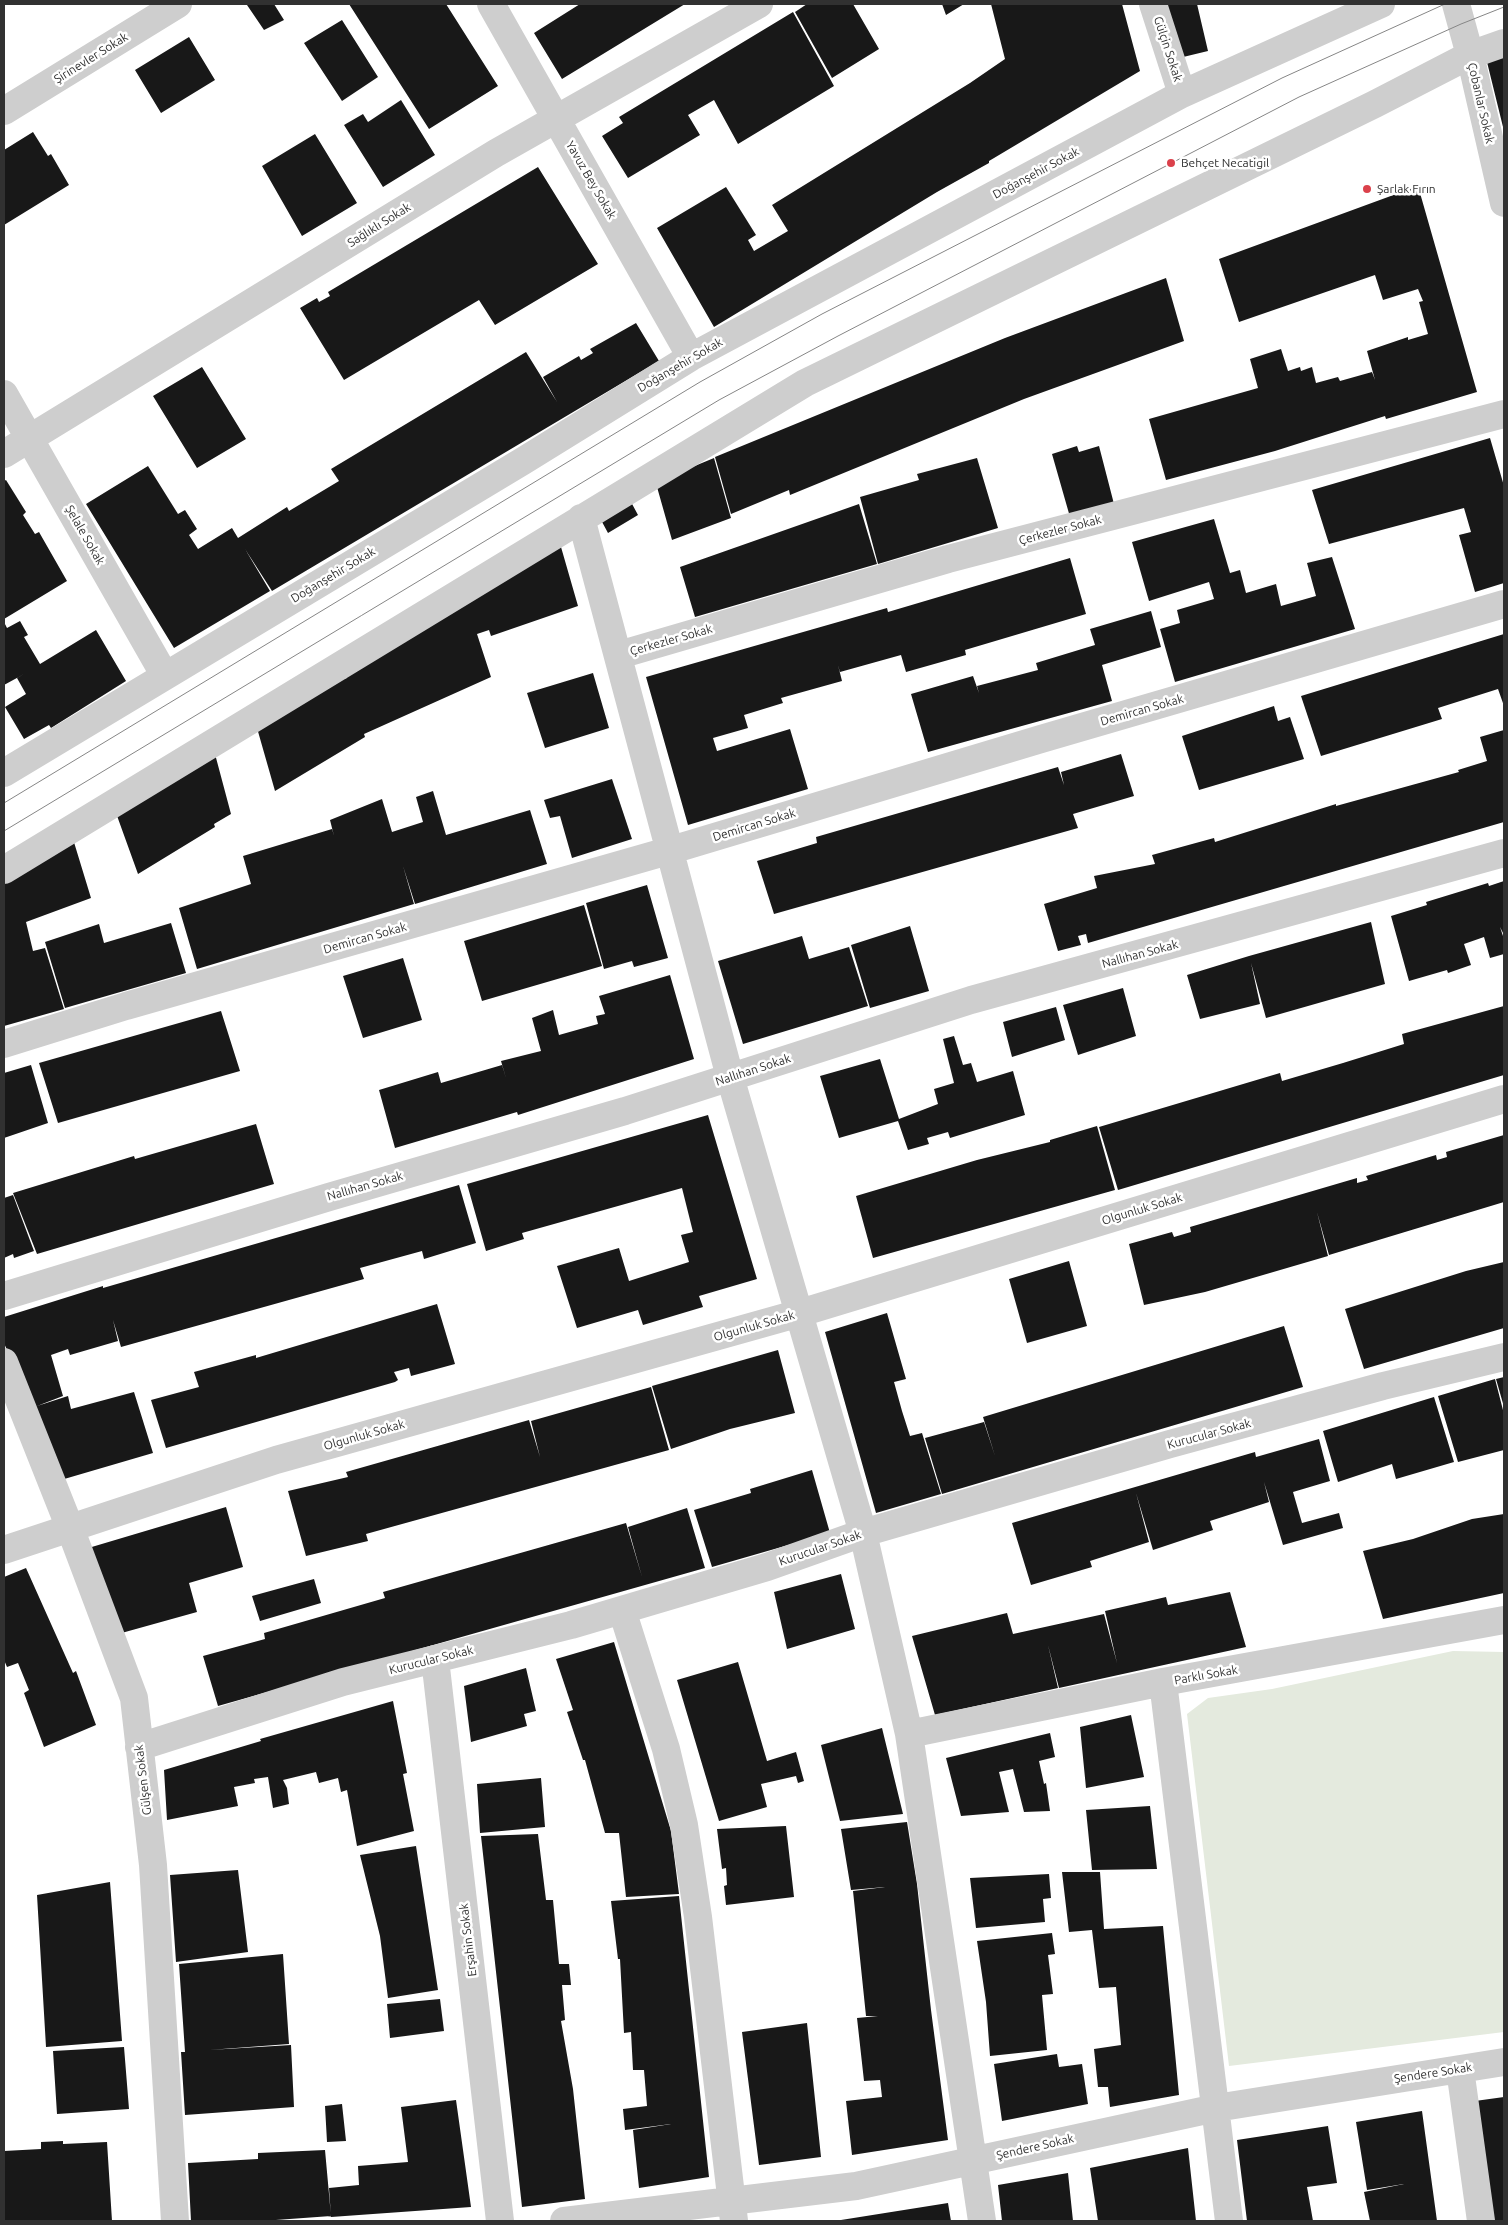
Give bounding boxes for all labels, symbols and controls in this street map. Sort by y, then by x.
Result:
street label: Gülçin Sokak [1151,15,1185,83]
street label: Şirinevler Sokak [51,29,131,87]
street label: Çobanlar Sokak [1465,61,1497,145]
street label: Yavuz Bey Sokak [563,138,619,222]
street label: Doğanşehir Sokak [990,144,1082,202]
place label: Behçet Necatigil [1181,156,1269,170]
marker: Behçet Necatigil [1165,157,1177,169]
place label: Şarlak Fırın [1377,182,1436,196]
marker: Şarlak Fırın [1361,183,1373,195]
street label: Sağlıklı Sokak [345,200,413,250]
street label: Doğanşehir Sokak [635,335,725,395]
street label: Şelale Sokak [62,503,108,567]
street label: Çerkezler Sokak [1017,512,1103,548]
street label: Doğanşehir Sokak [288,544,378,606]
street label: Çerkezler Sokak [628,621,714,659]
street label: Demircan Sokak [1099,691,1185,729]
street label: Demircan Sokak [711,806,797,844]
street label: Demircan Sokak [322,919,408,957]
street label: Nallıhan Sokak [1100,937,1180,971]
street label: Nallıhan Sokak [714,1051,792,1089]
street label: Nallıhan Sokak [325,1168,405,1204]
street label: Olgunluk Sokak [1100,1190,1184,1228]
street label: Olgunluk Sokak [712,1308,796,1344]
street label: Kurucular Sokak [1166,1416,1252,1452]
street label: Olgunluk Sokak [322,1417,406,1453]
street label: Kurucular Sokak [777,1527,863,1569]
street label: Kurucular Sokak [387,1643,475,1677]
street label: Parklı Sokak [1173,1662,1239,1688]
street label: Gülşen Sokak [132,1744,154,1816]
street label: Erşahin Sokak [456,1903,480,1977]
street label: Şendere Sokak [1393,2060,1473,2086]
street label: Şendere Sokak [995,2131,1075,2163]

